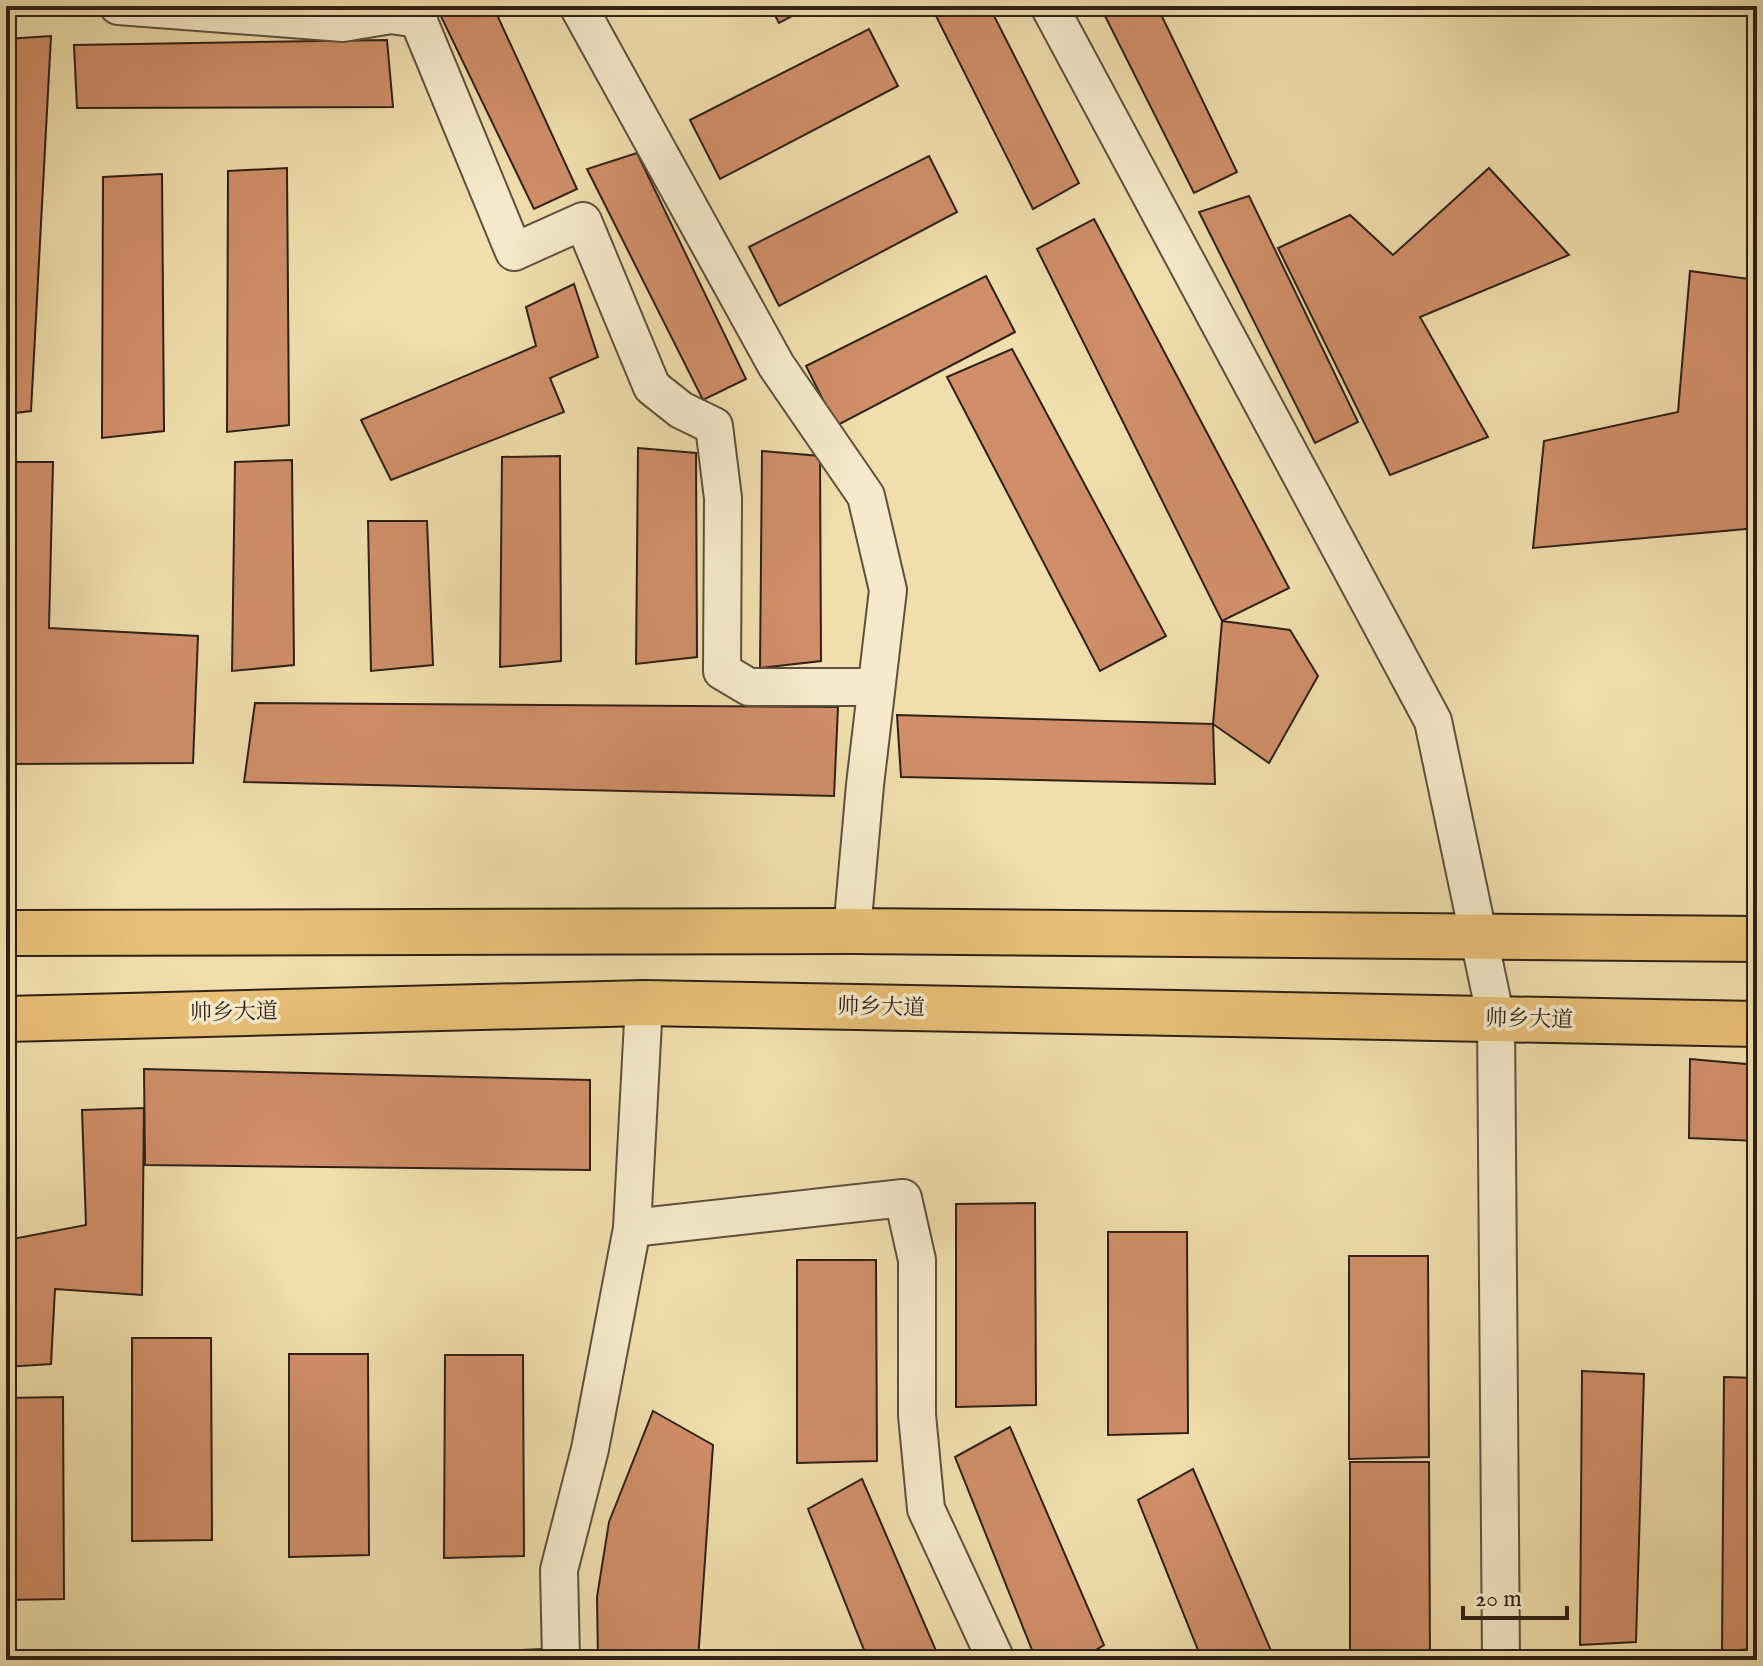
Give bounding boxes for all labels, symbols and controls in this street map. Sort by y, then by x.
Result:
street label: 帅乡大道 [837,993,925,1023]
street label: 帅乡大道 [190,998,278,1028]
street label: 帅乡大道 [1485,1005,1573,1035]
scale bar [1463,1570,1567,1620]
text: 20 m [1475,1584,1522,1615]

